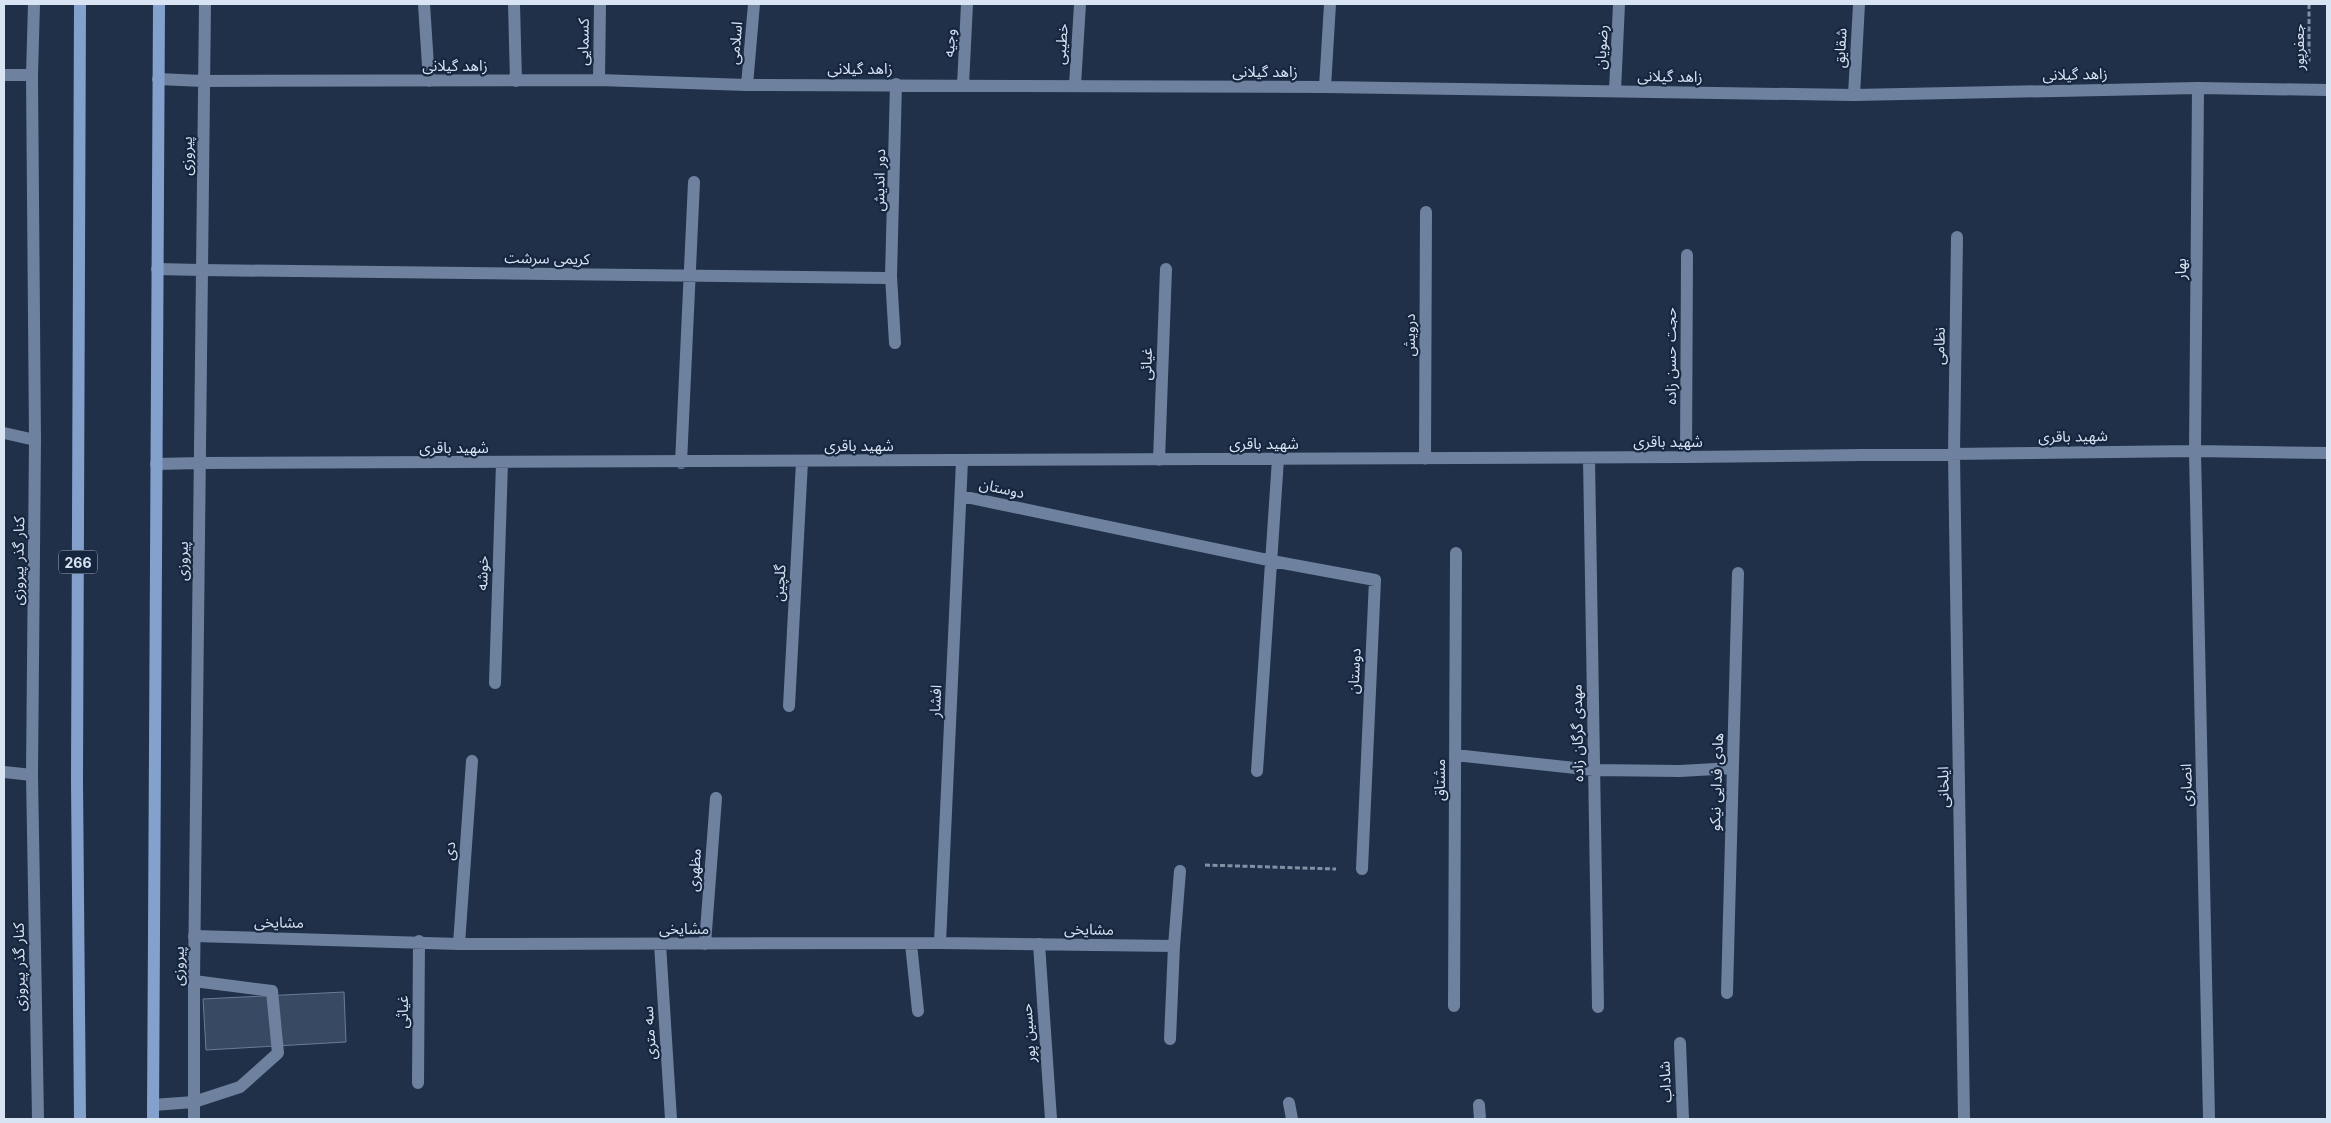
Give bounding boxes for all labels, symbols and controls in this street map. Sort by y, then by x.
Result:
street label: کسمایی [573,17,593,66]
street label: اسلامی [724,21,746,65]
street label: خطیبی [1050,23,1072,65]
street label: رضویان [1590,24,1612,70]
street label: جعفرپور [2289,24,2309,71]
street label: شقایق [1829,27,1852,69]
street label: وجیه [939,28,959,58]
street label: زاهد گیلانی [422,56,488,75]
street label: زاهد گیلانی [827,59,893,78]
street label: زاهد گیلانی [1232,62,1298,81]
street label: زاهد گیلانی [2042,64,2108,84]
street label: زاهد گیلانی [1637,66,1703,86]
street label: پیروزی [177,136,197,176]
street label: دور اندیش [869,148,889,212]
street label: کریمی سرشت [504,248,591,268]
street label: بهار [2171,258,2190,281]
street label: حجت حسن زاده [1661,307,1680,405]
street label: درویش [1400,314,1419,356]
street label: نظامی [1929,327,1949,365]
street label: غیائی [1136,347,1156,381]
street label: شهید باقری [2038,426,2108,446]
street label: شهید باقری [1633,432,1703,451]
street label: شهید باقری [1229,434,1299,453]
street label: شهید باقری [824,436,894,455]
street label: شهید باقری [419,438,489,457]
street label: دوستان [978,474,1026,502]
street label: کنار گذر پیروزی [8,516,29,606]
street label: پیروزی [172,541,193,581]
road number: 266 [59,550,97,574]
street label: خوشه [472,555,492,591]
street label: گلچین [769,563,791,602]
street label: دوستان [1343,648,1365,694]
street label: افشار [925,684,945,719]
street label: مهدی گرگان زاده [1567,684,1587,782]
street label: هادی فدایی نیکو [1705,733,1727,831]
street label: مشتاق [1430,759,1449,801]
street label: انصاری [2176,763,2196,807]
street label: ایلخانی [1933,766,1953,808]
street label: دی [439,841,459,861]
street label: مظهری [683,848,705,892]
street label: مشایخی [254,912,304,932]
street label: مشایخی [659,919,709,938]
street label: مشایخی [1064,919,1114,939]
street label: کنار گذر پیروزی [9,922,30,1012]
street label: پیروزی [168,946,189,986]
street label: غیاثی [393,995,412,1029]
street label: حسین پور [1016,1002,1041,1064]
street label: سه متری [638,1005,660,1061]
street label: شاداب [1654,1060,1676,1103]

